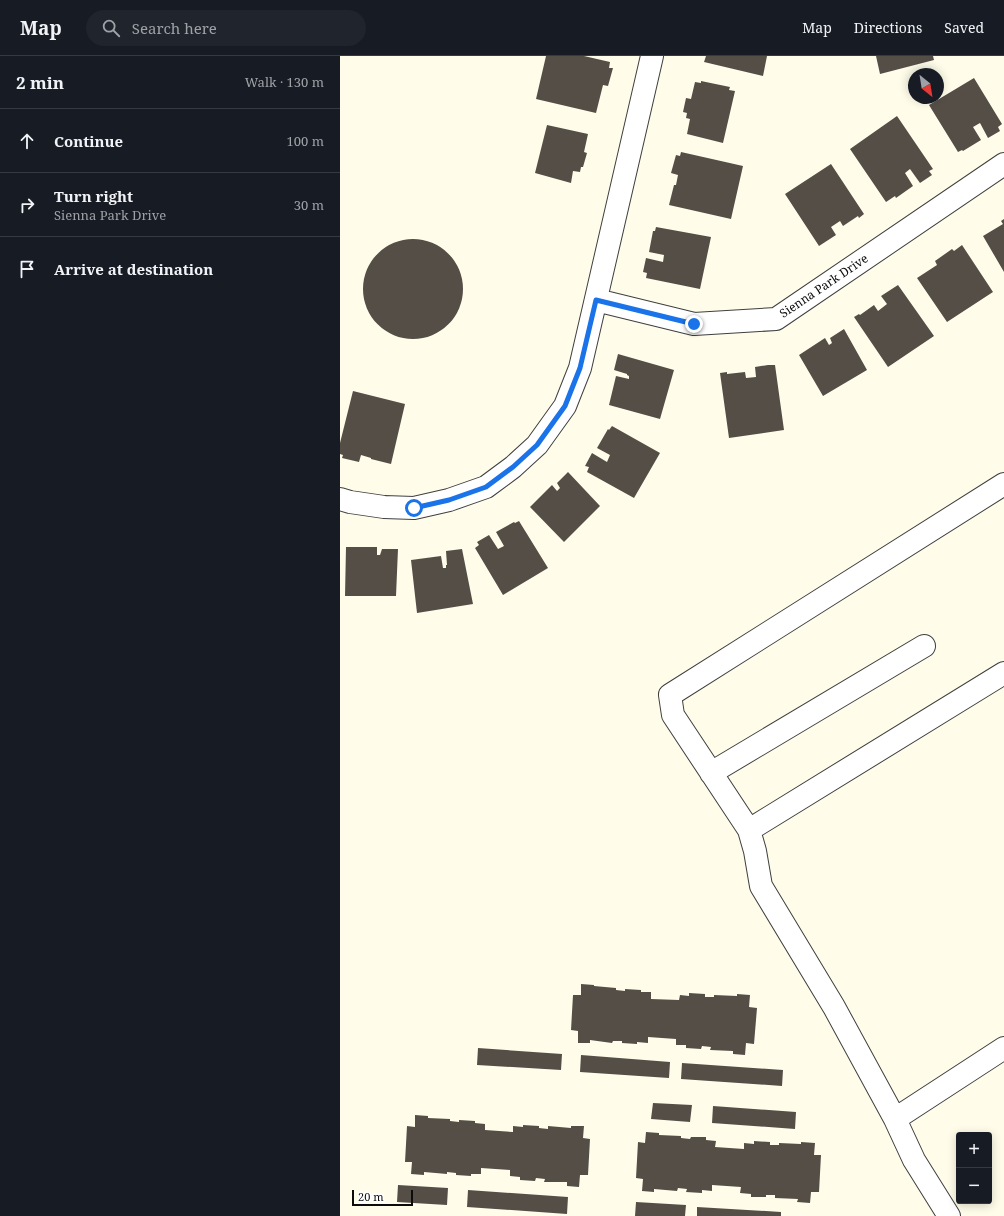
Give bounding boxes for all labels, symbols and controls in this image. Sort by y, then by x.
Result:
search box [86,10,366,46]
text: Map [20,15,62,41]
icon: search [100,17,122,39]
text: Search here [132,18,217,38]
text: Map [802,18,832,37]
text: Directions [854,18,922,37]
text: Saved [944,18,984,37]
north arrow [908,68,944,104]
text: 2 min [16,71,64,94]
text: Walk · 130 m [245,73,324,91]
icon: ahead [16,130,38,152]
text: Continue [54,131,123,151]
text: 100 m [287,132,324,150]
text: Turn right [54,186,133,206]
icon: right [16,194,38,216]
text: 30 m [294,196,324,214]
text: Sienna Park Drive [54,206,166,224]
street label: Sienna Park Drive [776,250,871,322]
icon: arrive [16,258,38,280]
text: Arrive at destination [54,259,213,279]
route end [685,315,703,333]
route start [405,499,423,517]
map controls [956,1132,992,1204]
button: + [956,1132,992,1168]
button: − [956,1168,992,1204]
scale bar [352,1188,413,1207]
text: 20 m [358,1189,384,1204]

